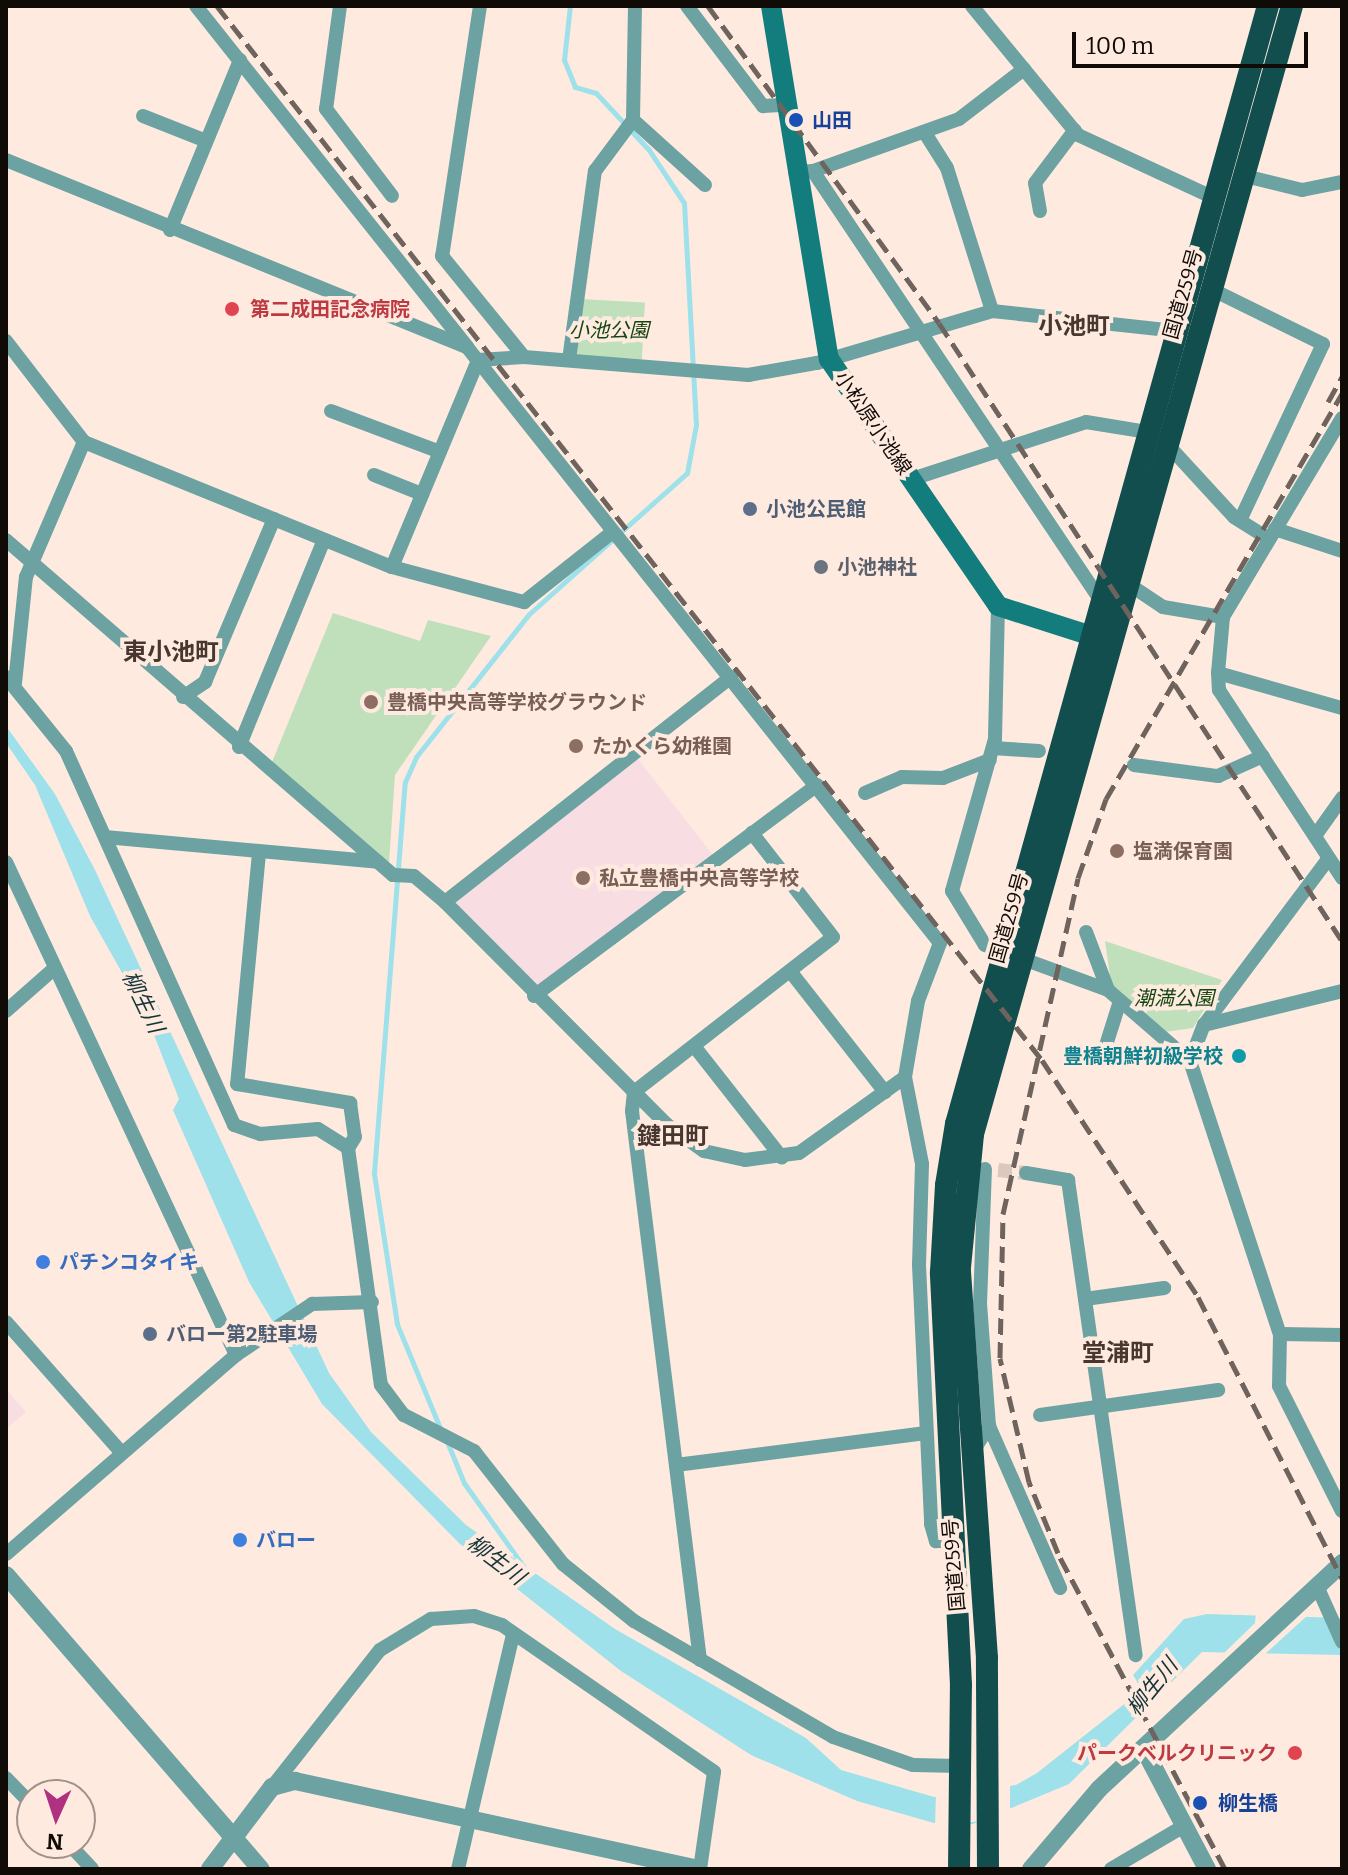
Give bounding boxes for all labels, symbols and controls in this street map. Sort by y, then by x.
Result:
scale bar [1076,16,1312,66]
text: 100 m [1086,32,1154,60]
place label: 山田 [812,108,852,132]
marker: 山田 [787,111,805,129]
street label: 国道259号 [1159,246,1207,342]
place label: 第二成田記念病院 [250,297,410,321]
marker: 第二成田記念病院 [221,298,243,320]
district label: 小池町 [1038,313,1110,341]
park label: 小池公園 [569,318,649,342]
street label: 小松原小池線 [830,367,916,479]
place label: 小池公民館 [766,497,866,521]
marker: 小池公民館 [741,500,759,518]
place label: 小池神社 [837,555,917,579]
marker: 小池神社 [812,558,830,576]
district label: 東小池町 [123,639,219,667]
place label: 豊橋中央高等学校グラウンド [387,690,647,714]
marker: 豊橋中央高等学校グラウンド [362,693,380,711]
place label: たかくら幼稚園 [592,734,732,758]
marker: たかくら幼稚園 [567,737,585,755]
place label: 塩満保育園 [1133,839,1233,863]
marker: 塩満保育園 [1108,842,1126,860]
place label: 私立豊橋中央高等学校 [599,866,799,890]
marker: 私立豊橋中央高等学校 [574,869,592,887]
street label: 国道259号 [985,870,1033,966]
water label: 柳生川 [117,967,169,1037]
park label: 潮満公園 [1134,986,1214,1010]
place label: 豊橋朝鮮初級学校 [1063,1044,1223,1068]
marker: 豊橋朝鮮初級学校 [1230,1047,1248,1065]
district label: 鍵田町 [637,1123,709,1151]
place label: パチンコタイキ [59,1250,199,1274]
marker: パチンコタイキ [34,1253,52,1271]
place label: バロー第2駐車場 [166,1322,317,1346]
marker: バロー第2駐車場 [141,1325,159,1343]
district label: 堂浦町 [1082,1340,1154,1368]
street label: 国道259号 [938,1518,970,1612]
place label: バロー [256,1528,316,1552]
water label: 柳生川 [462,1530,530,1590]
marker: バロー [231,1531,249,1549]
water label: 柳生川 [1121,1653,1183,1721]
place label: パークベルクリニック [1077,1741,1277,1765]
marker: パークベルクリニック [1284,1742,1306,1764]
north arrow [16,1779,96,1859]
place label: 柳生橋 [1218,1791,1278,1815]
marker: 柳生橋 [1189,1792,1211,1814]
text: N [46,1828,64,1855]

